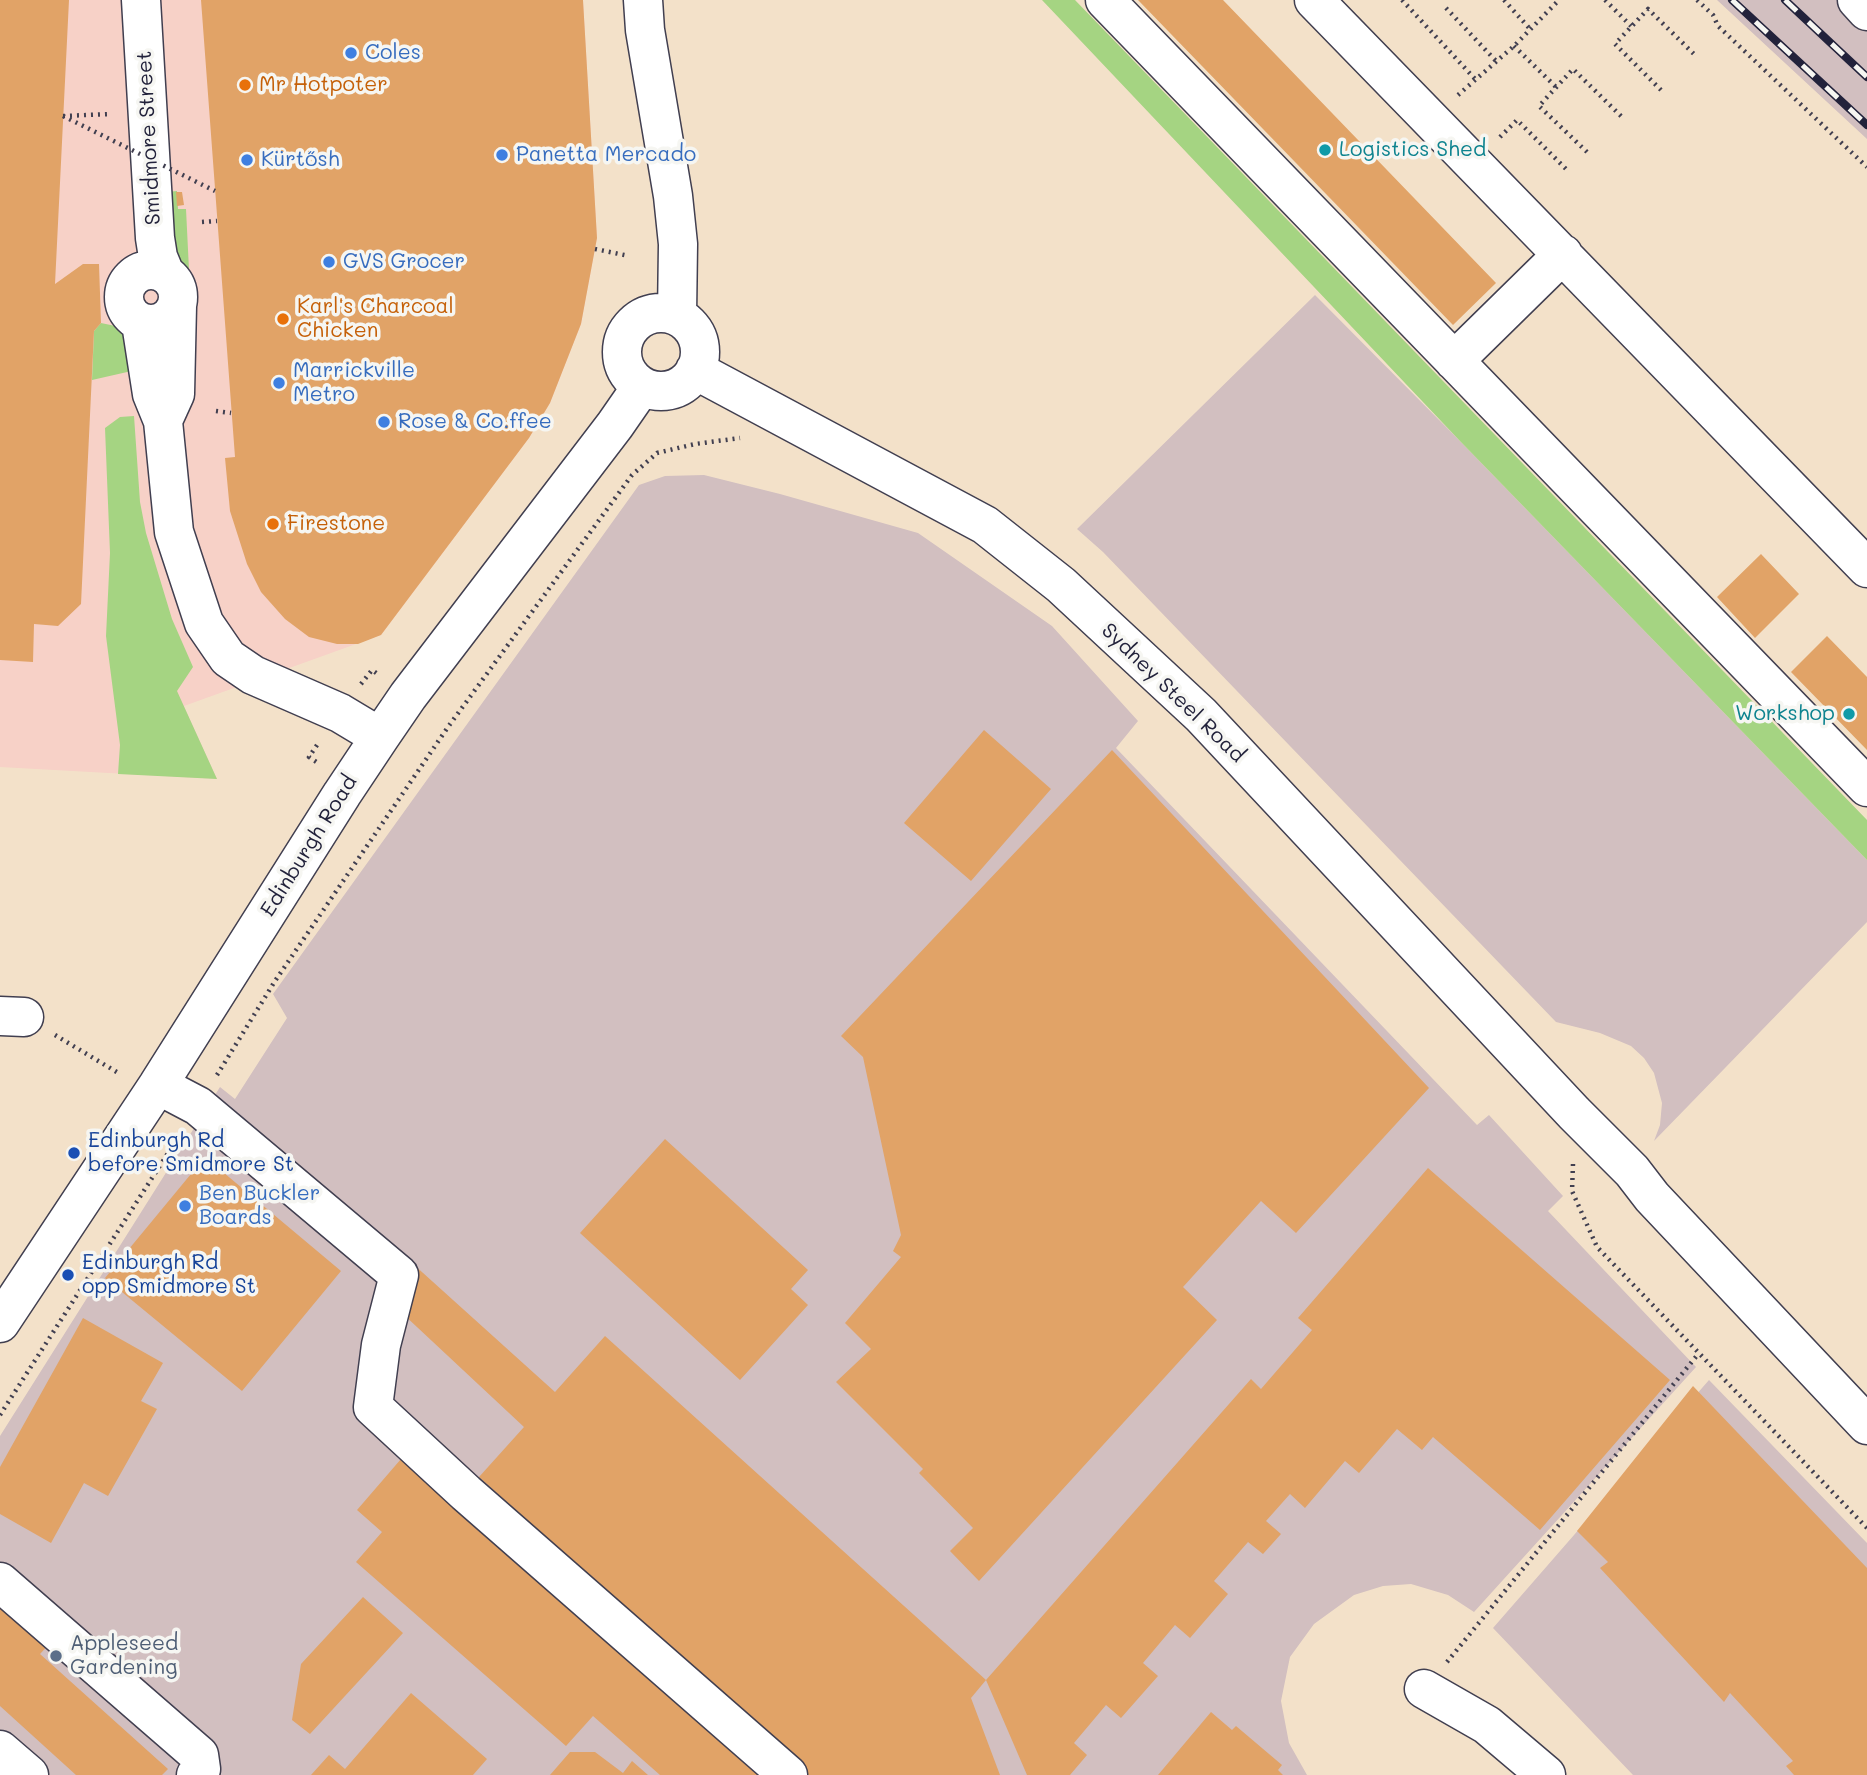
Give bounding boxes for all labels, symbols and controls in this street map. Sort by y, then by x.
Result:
place label: Coles [365,40,421,66]
marker: Coles [343,45,359,61]
street label: Smidmore Street [132,50,166,226]
place label: Mr Hotpoter [259,72,388,98]
marker: Mr Hotpoter [237,77,253,93]
place label: Logistics Shed [1339,137,1486,163]
place label: Panetta Mercado [516,142,696,168]
marker: Logistics Shed [1317,142,1333,158]
place label: Kürtősh [261,147,340,173]
marker: Panetta Mercado [494,147,510,163]
marker: Kürtősh [239,152,255,168]
place label: GVS Grocer [343,249,465,275]
marker: GVS Grocer [321,254,337,270]
place label: Karl's Charcoal Chicken [297,294,454,344]
marker: Karl's Charcoal Chicken [275,311,291,327]
place label: Marrickville Metro [293,358,415,408]
marker: Marrickville Metro [271,375,287,391]
place label: Rose & Co.ffee [398,409,552,435]
marker: Rose & Co.ffee [376,414,392,430]
place label: Firestone [287,511,385,537]
marker: Firestone [265,516,281,532]
street label: Sydney Steel Road [1096,618,1250,768]
place label: Workshop [1735,701,1835,727]
marker: Workshop [1841,706,1857,722]
street label: Edinburgh Road [255,771,363,921]
place label: Edinburgh Rd before Smidmore St [88,1128,294,1178]
marker: Edinburgh Rd before Smidmore St [66,1145,82,1161]
place label: Ben Buckler Boards [199,1181,320,1231]
marker: Ben Buckler Boards [177,1198,193,1214]
place label: Edinburgh Rd opp Smidmore St [82,1250,256,1300]
marker: Edinburgh Rd opp Smidmore St [60,1267,76,1283]
place label: Appleseed Gardening [70,1631,178,1681]
marker: Appleseed Gardening [48,1648,64,1664]

